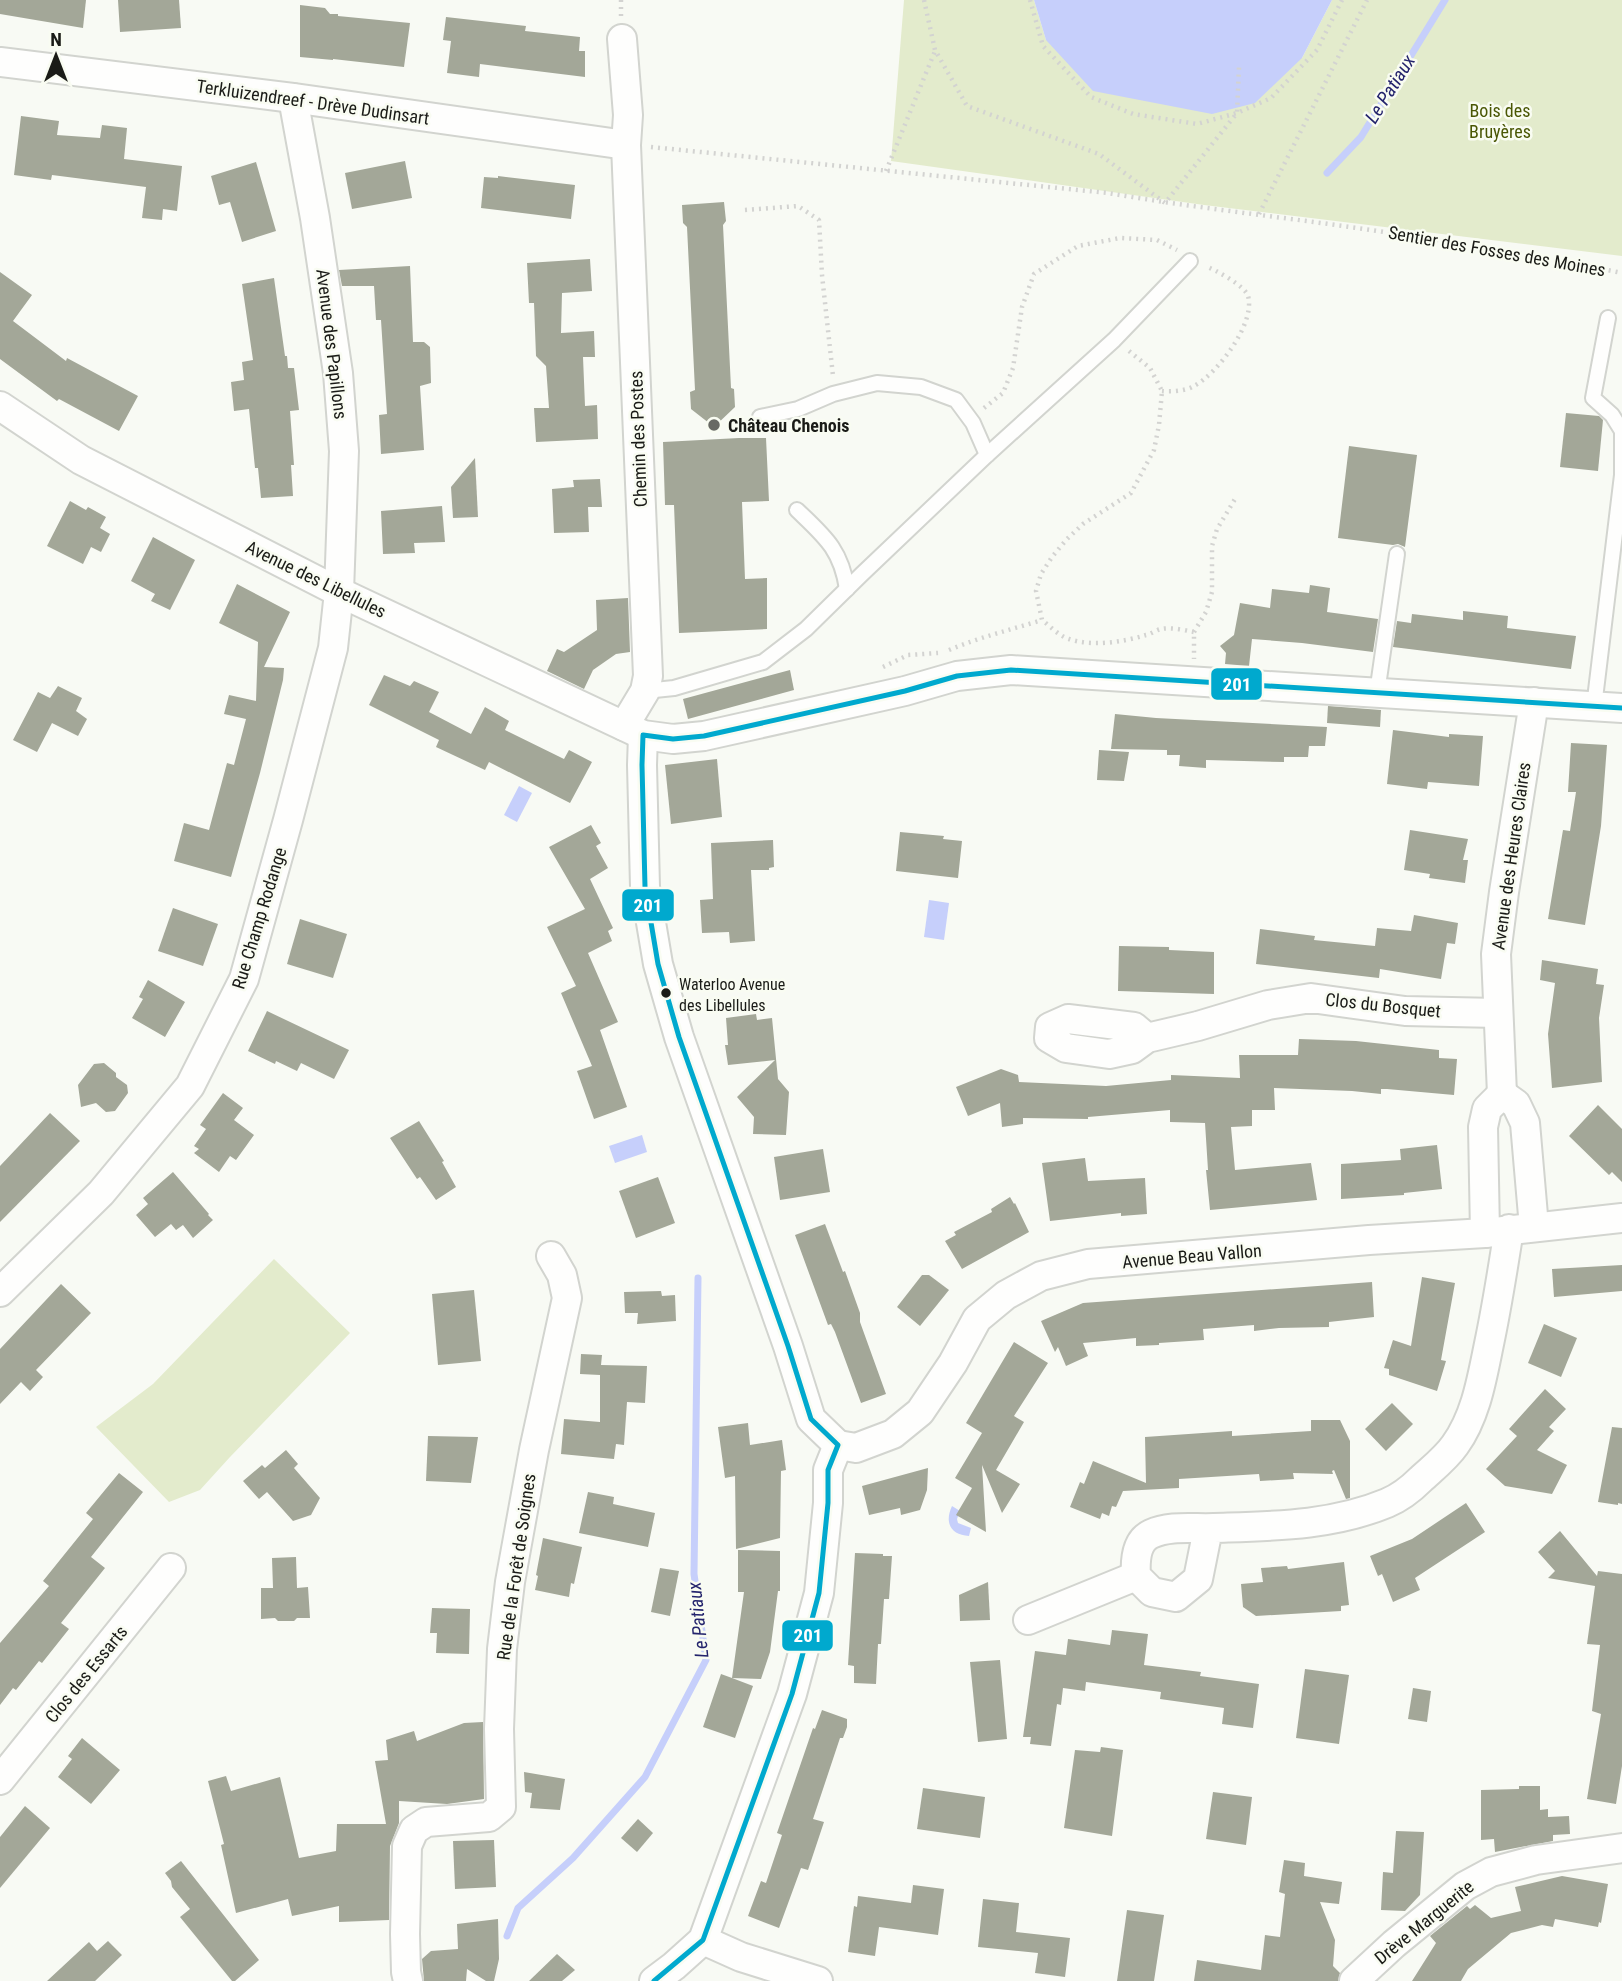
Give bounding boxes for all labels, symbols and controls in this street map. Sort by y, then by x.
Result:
north arrow [21,21,91,91]
text: N [50,28,62,51]
water label: Le Patiaux [1360,50,1420,127]
street label: Terkluizendreef - Drève Dudinsart [195,75,431,129]
park label: Bois des Bruyères [1469,100,1531,142]
street label: Sentier des Fosses des Moines [1387,222,1607,280]
street label: Avenue des Papillons [312,268,352,420]
street label: Chemin des Postes [625,370,651,508]
place label: Château Chenois [728,415,849,436]
marker: Château Chenois [706,417,722,433]
street label: Avenue des Libellules [242,536,390,622]
line badge: 201 [1210,667,1263,701]
text: 201 [1223,673,1251,696]
street label: Avenue des Heures Claires [1487,761,1535,951]
street label: Rue Champ Rodange [227,845,291,991]
line badge: 201 [621,888,675,922]
text: 201 [634,894,662,917]
place label: Waterloo Avenue des Libellules [679,975,785,1015]
marker: Waterloo Avenue des Libellules [659,986,673,1000]
street label: Clos du Bosquet [1324,988,1442,1022]
street label: Avenue Beau Vallon [1121,1239,1263,1273]
street label: Rue de la Forêt de Soignes [493,1472,539,1662]
water label: Le Patiaux [682,1580,713,1659]
line badge: 201 [781,1619,834,1652]
street label: Clos des Essarts [40,1621,132,1727]
text: 201 [794,1624,822,1647]
street label: Drève Marguerite [1370,1876,1478,1968]

